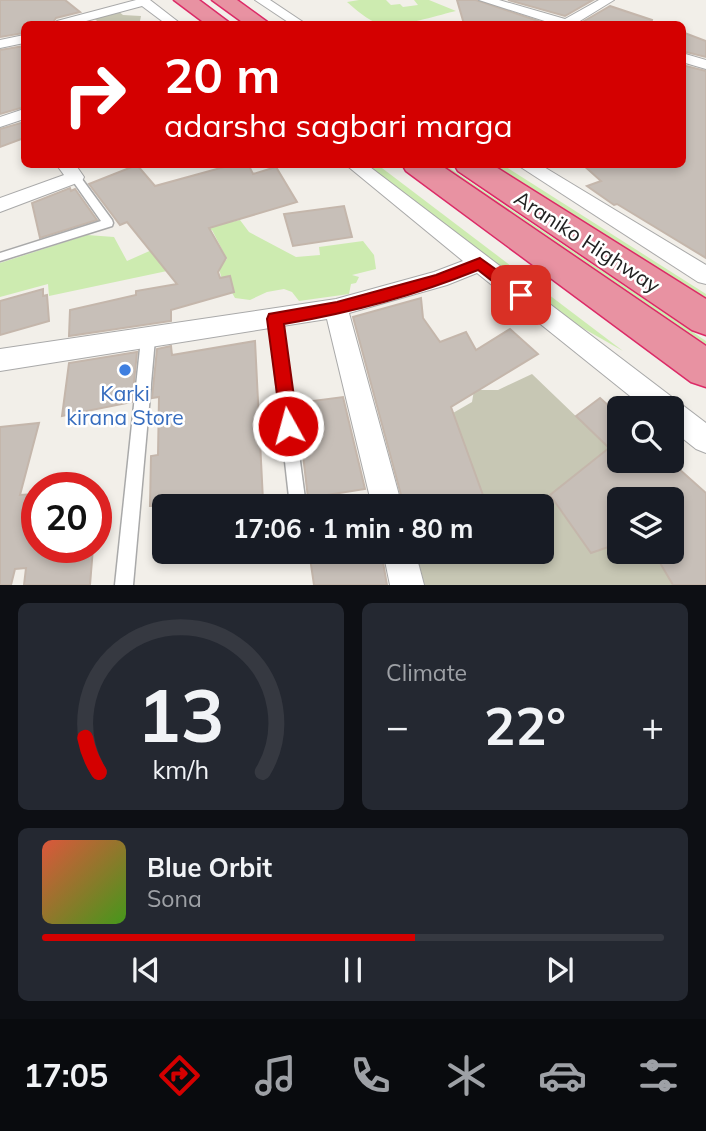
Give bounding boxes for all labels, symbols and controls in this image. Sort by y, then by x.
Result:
text: 20 m [164,44,280,105]
icon: right [49,49,140,140]
text: adarsha sagbari marga [164,105,513,145]
street label: Araniko Highway [510,184,665,298]
pin [491,265,551,325]
icon: arrive [502,276,540,314]
marker: Karki kirana Store [117,362,133,378]
place label: Karki kirana Store [66,380,184,430]
position arrow [251,389,325,463]
map controls [607,396,684,564]
button: search [607,396,684,473]
speed limit sign: 20 [21,472,112,563]
button: layers [607,487,684,564]
text: 17:06 · 1 min · 80 m [233,512,473,545]
text: Climate [386,658,467,687]
text: 13 [137,670,225,761]
text: 22° [484,693,566,758]
text: − [386,702,409,750]
text: + [641,702,664,750]
text: km/h [153,754,209,785]
text: Blue Orbit [147,851,272,884]
text: Sona [147,884,202,913]
icon: previous [127,951,165,989]
icon: pause [334,951,372,989]
icon: next [541,951,579,989]
icon: directions [155,1051,204,1100]
icon: music [251,1051,300,1100]
icon: phone [346,1051,395,1100]
icon: climate [442,1051,491,1100]
icon: car [538,1051,587,1100]
icon: filters [634,1051,683,1100]
text: 17:05 [23,1055,108,1095]

